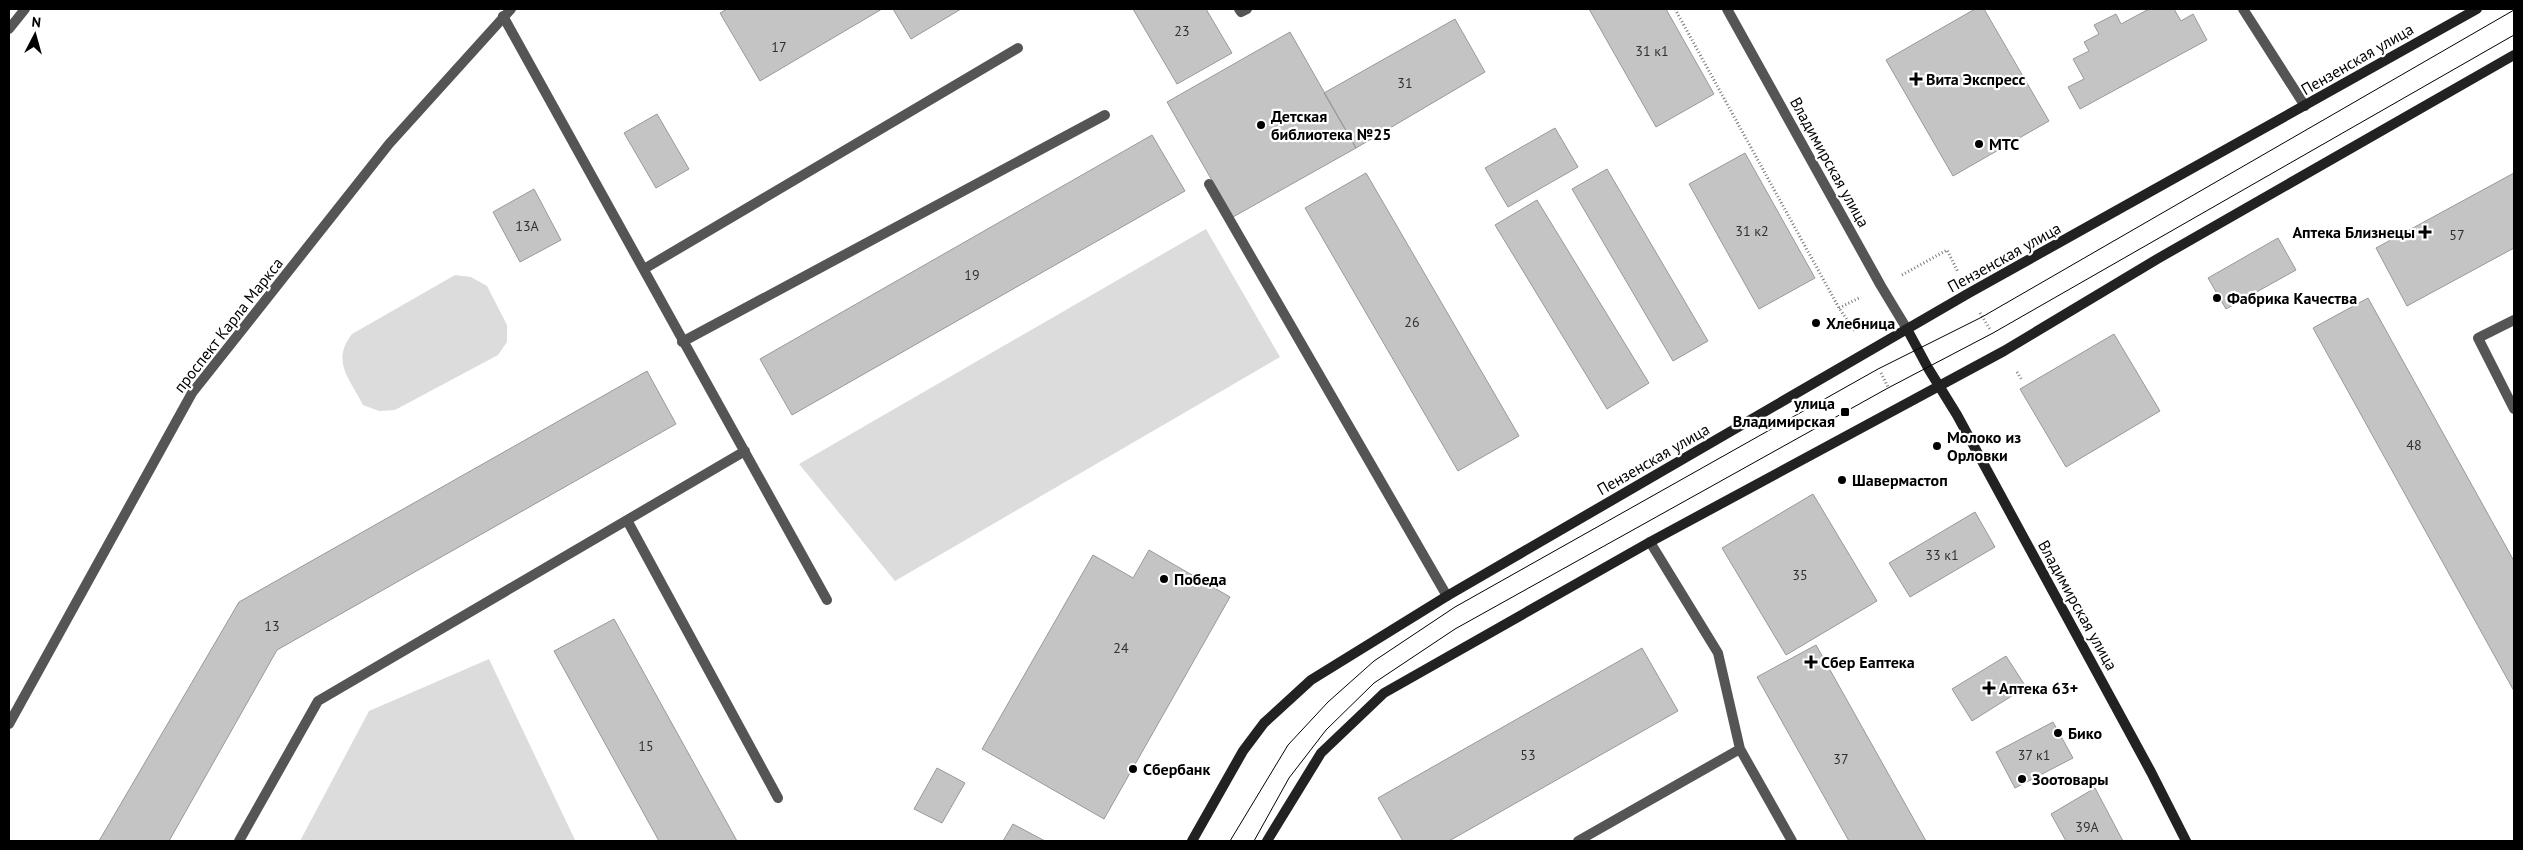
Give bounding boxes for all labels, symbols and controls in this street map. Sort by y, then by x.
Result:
north arrow [10,10,60,60]
text: N [31,13,42,32]
street label: Пензенская улица [2297,19,2417,99]
house number: 23 [1174,22,1190,40]
house number: 17 [771,38,787,56]
house number: 31 к1 [1635,42,1669,60]
place label: Вита Экспресс [1926,69,2025,89]
marker: Вита Экспресс [1910,73,1922,85]
house number: 31 [1397,74,1413,92]
street label: Владимирская улица [1786,93,1874,231]
place label: Детская библиотека №25 [1271,106,1391,144]
marker: Детская библиотека №25 [1255,119,1267,131]
place label: МТС [1989,134,2019,154]
marker: МТС [1973,138,1985,150]
house number: 13А [515,217,540,235]
street label: Пензенская улица [1944,218,2064,296]
house number: 31 к2 [1735,222,1769,240]
place label: Аптека Близнецы [2292,222,2415,242]
marker: Аптека Близнецы [2419,226,2431,238]
house number: 57 [2449,226,2465,244]
street label: проспект Карла Маркса [169,253,287,397]
house number: 19 [964,266,980,284]
place label: Фабрика Качества [2227,288,2357,308]
marker: Фабрика Качества [2211,292,2223,304]
house number: 26 [1404,313,1420,331]
place label: Хлебница [1826,313,1895,333]
marker: Хлебница [1810,317,1822,329]
place label: улица Владимирская [1733,393,1835,431]
marker: улица Владимирская [1839,406,1851,418]
street label: Пензенская улица [1593,419,1713,499]
place label: Молоко из Орловки [1947,427,2021,465]
house number: 48 [2406,436,2422,454]
marker: Молоко из Орловки [1931,440,1943,452]
place label: Шавермастоп [1852,470,1948,490]
marker: Шавермастоп [1836,474,1848,486]
street label: Владимирская улица [2034,536,2122,674]
house number: 33 к1 [1925,546,1959,564]
house number: 35 [1792,566,1808,584]
place label: Победа [1174,569,1226,589]
marker: Победа [1158,573,1170,585]
house number: 13 [264,617,280,635]
house number: 24 [1113,639,1129,657]
place label: Сбер Еаптека [1821,652,1915,672]
marker: Сбер Еаптека [1805,656,1817,668]
place label: Аптека 63+ [1999,678,2078,698]
marker: Аптека 63+ [1983,682,1995,694]
place label: Бико [2068,723,2102,743]
marker: Бико [2052,727,2064,739]
house number: 15 [638,737,654,755]
house number: 53 [1520,746,1536,764]
house number: 37 к1 [2018,746,2050,764]
house number: 37 [1833,750,1849,768]
place label: Сбербанк [1143,759,1210,779]
marker: Сбербанк [1127,763,1139,775]
place label: Зоотовары [2032,769,2109,789]
marker: Зоотовары [2016,773,2028,785]
house number: 39А [2075,818,2100,836]

